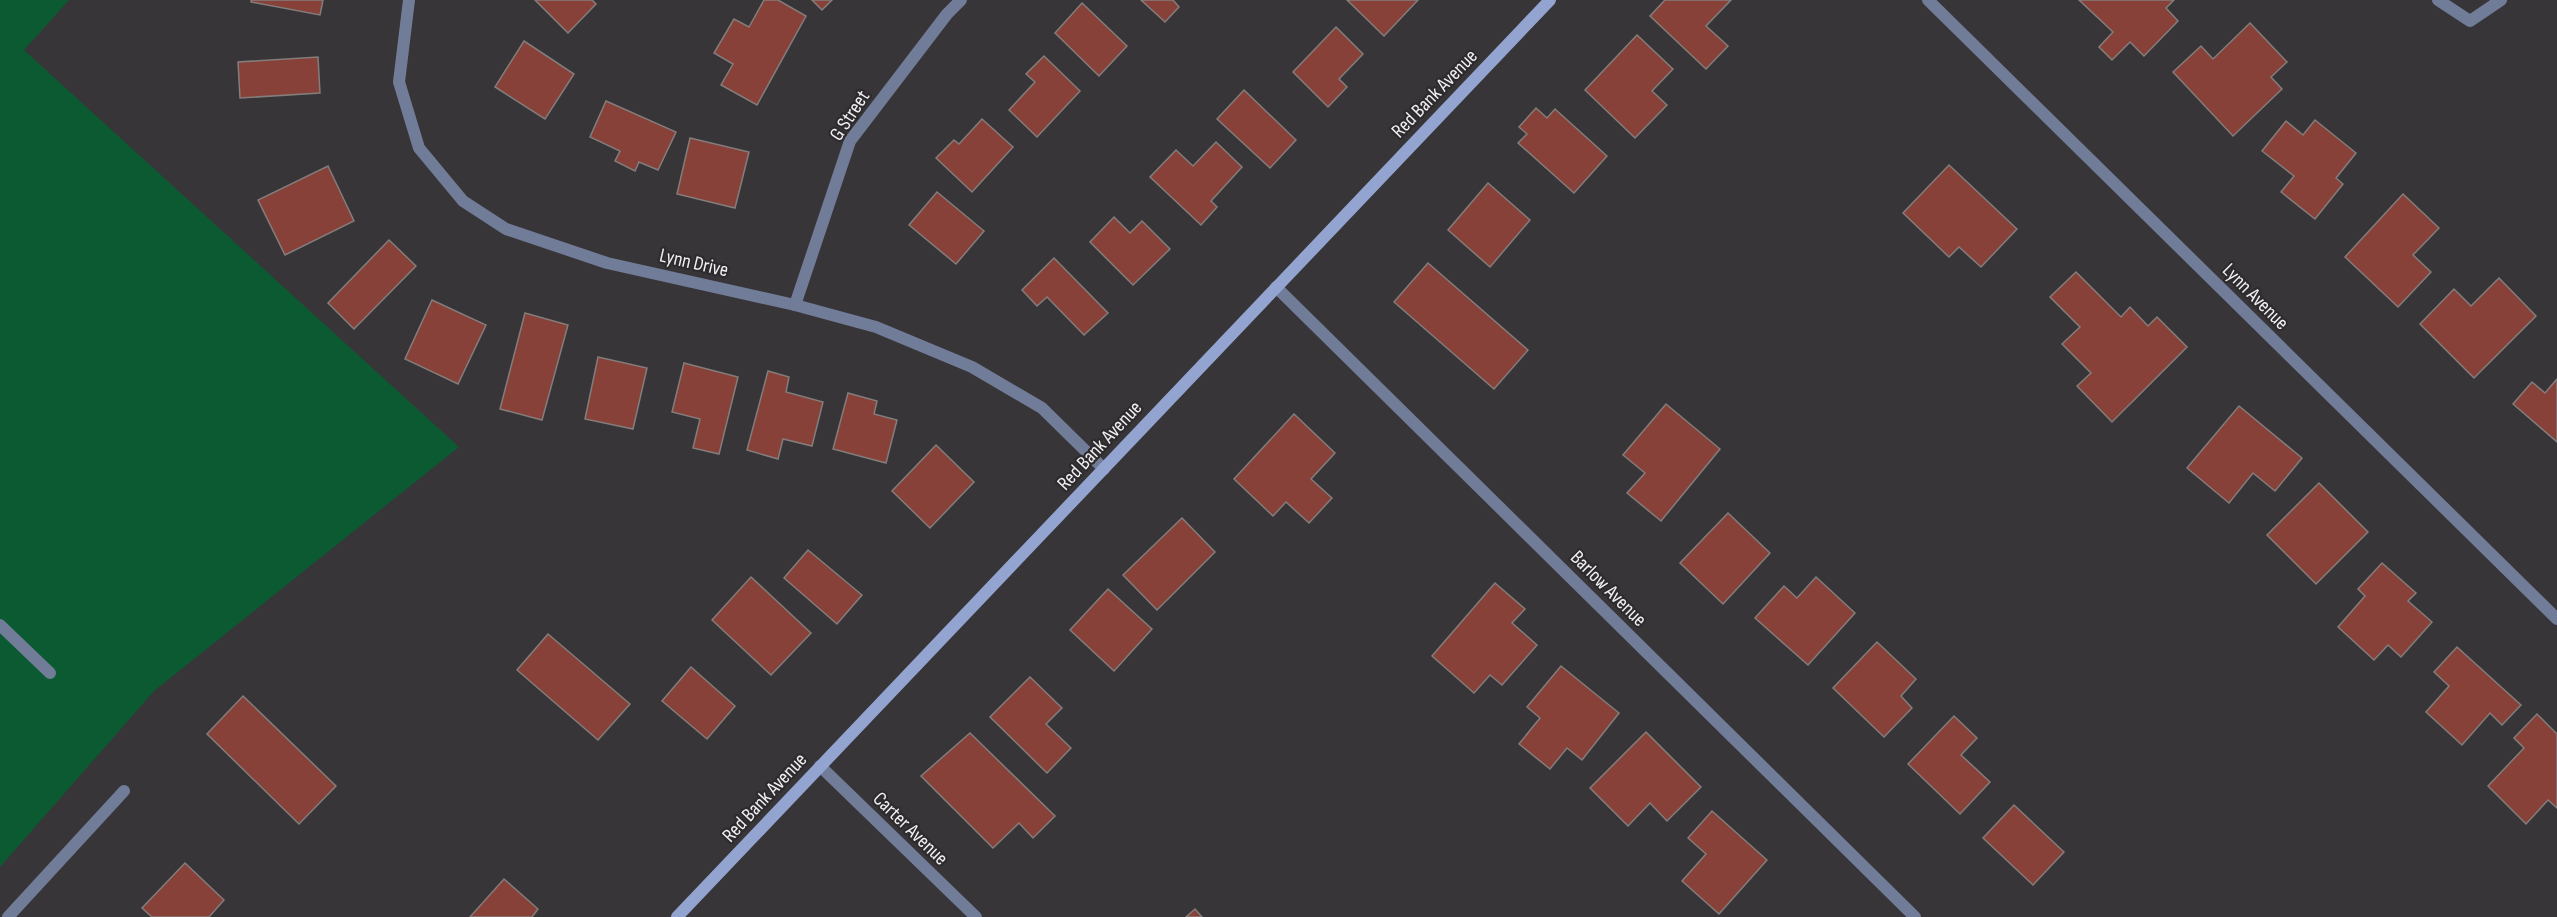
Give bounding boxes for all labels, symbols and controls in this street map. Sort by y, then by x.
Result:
street label: Red Bank Avenue [1387,45,1483,143]
street label: G Street [825,86,875,145]
street label: Lynn Drive [657,243,731,283]
street label: Lynn Avenue [2217,259,2293,335]
street label: Red Bank Avenue [1052,396,1147,495]
street label: Barlow Avenue [1565,546,1651,632]
street label: Red Bank Avenue [717,748,812,847]
street label: Carter Avenue [868,787,953,870]

